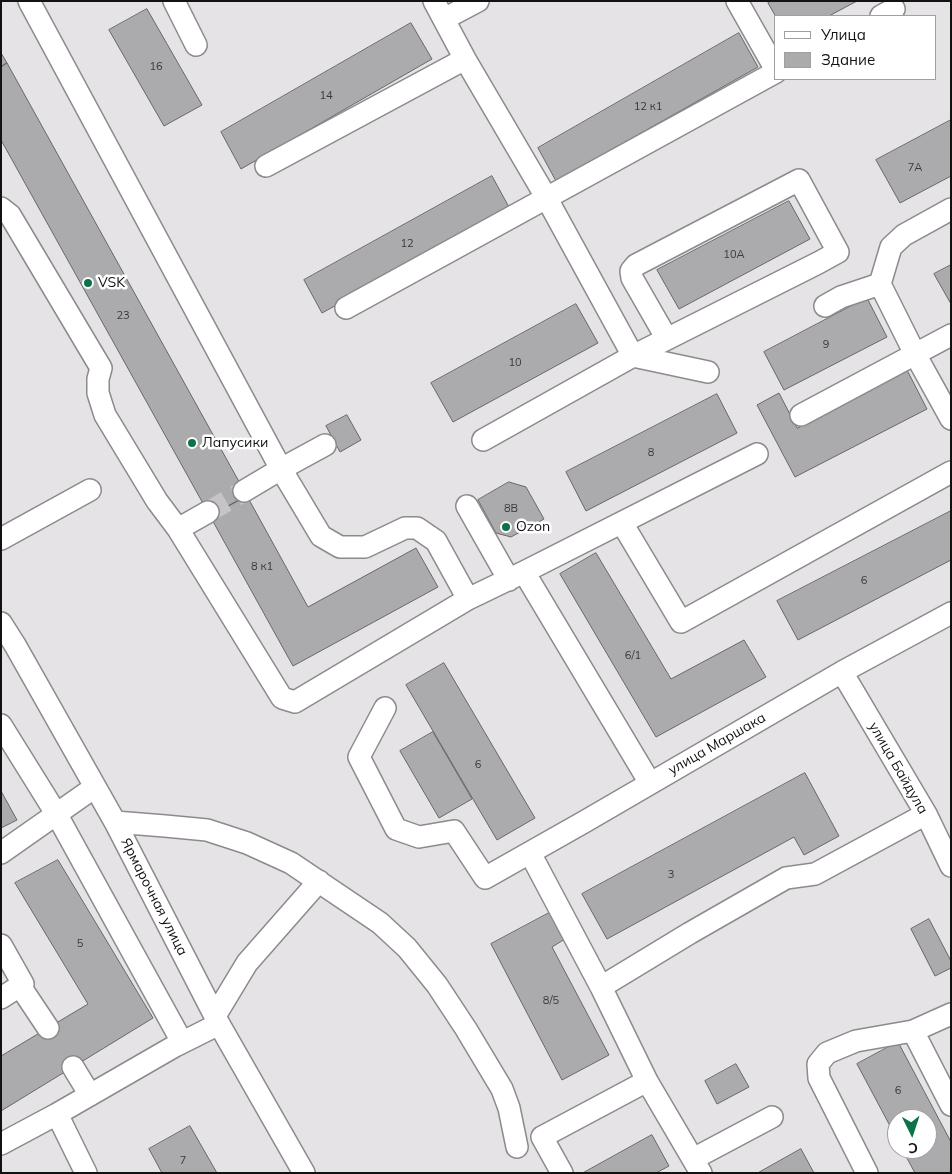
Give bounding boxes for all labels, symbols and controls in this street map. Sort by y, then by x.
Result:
legend [774,15,937,80]
text: Улица [821,25,866,44]
text: Здание [821,50,875,69]
house number: 16 [149,60,163,74]
house number: 14 [319,89,333,103]
house number: 12 к1 [634,100,662,114]
house number: 7А [908,161,922,175]
house number: 12 [400,237,414,251]
house number: 10А [723,248,745,262]
place label: VSK [98,275,125,291]
marker: VSK [82,277,94,289]
house number: 23 [116,309,130,323]
house number: 9 [823,338,829,352]
house number: 10 [508,356,522,370]
place label: Лапусики [202,435,268,451]
marker: Лапусики [186,437,198,449]
house number: 8 [648,446,654,460]
house number: 8В [504,502,518,516]
place label: Ozon [516,519,550,535]
marker: Ozon [500,521,512,533]
house number: 8 к1 [251,560,273,574]
house number: 6 [861,574,867,588]
house number: 6/1 [625,649,641,663]
street label: улица Маршака [665,709,769,779]
street label: улица Байдула [865,719,931,817]
house number: 6 [475,758,481,772]
street label: Ярмарочная улица [117,835,191,959]
house number: 3 [668,868,674,882]
house number: 5 [77,937,83,951]
house number: 8/5 [543,994,559,1008]
house number: 6 [895,1084,901,1098]
north arrow [887,1109,937,1159]
text: С [908,1139,918,1157]
house number: 7 [180,1154,186,1168]

